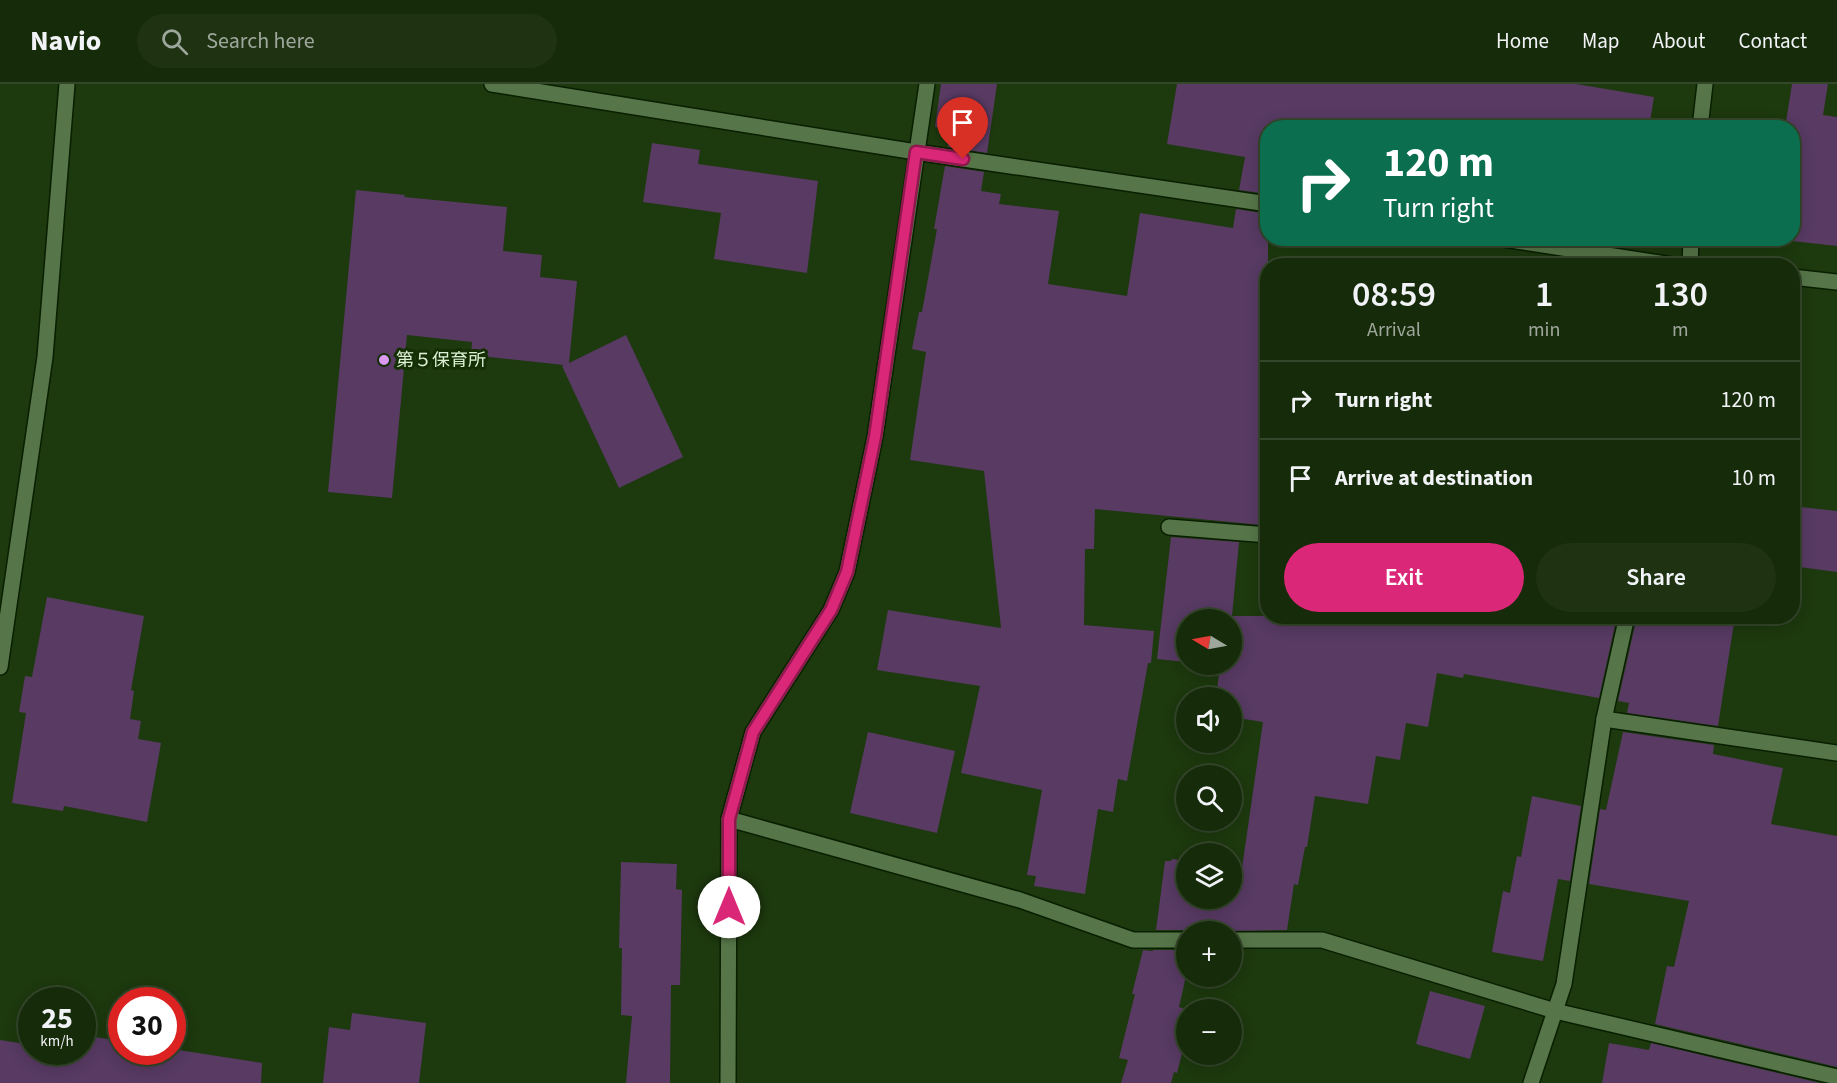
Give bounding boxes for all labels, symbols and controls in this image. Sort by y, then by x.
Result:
search box [137,14,557,68]
text: Navio [30,21,101,61]
icon: search [158,25,191,58]
text: Search here [206,25,315,57]
text: Home [1496,26,1549,56]
text: Map [1582,26,1620,56]
text: About [1653,26,1705,56]
text: Contact [1738,26,1807,56]
pin [937,97,988,159]
icon: arrive [946,106,979,139]
text: 120 m [1383,133,1494,193]
icon: right [1284,144,1362,222]
text: Turn right [1383,189,1494,228]
text: 08:59 [1352,269,1436,320]
text: 1 [1535,269,1553,320]
text: 130 [1652,269,1708,320]
text: Arrival [1367,316,1421,344]
text: min [1528,316,1560,344]
text: m [1672,316,1688,344]
place label: 第５保育所 [396,348,486,373]
marker: 第５保育所 [377,353,391,367]
icon: right [1284,384,1317,417]
text: Turn right [1335,384,1432,416]
text: 120 m [1721,384,1776,416]
icon: arrive [1284,462,1317,495]
text: Arrive at destination [1335,462,1533,494]
text: 10 m [1731,462,1776,494]
button: Exit [1284,543,1524,612]
button: Share [1536,543,1776,612]
north arrow [1176,609,1242,675]
map controls [1176,609,1242,1065]
button: sound [1176,687,1242,753]
button: search [1176,765,1242,831]
button: layers [1176,843,1242,909]
position arrow [697,875,761,939]
button: + [1176,921,1242,987]
speed limit sign: 30 [108,987,186,1065]
text: 25 [41,997,73,1040]
button: − [1176,999,1242,1065]
text: km/h [40,1031,74,1052]

